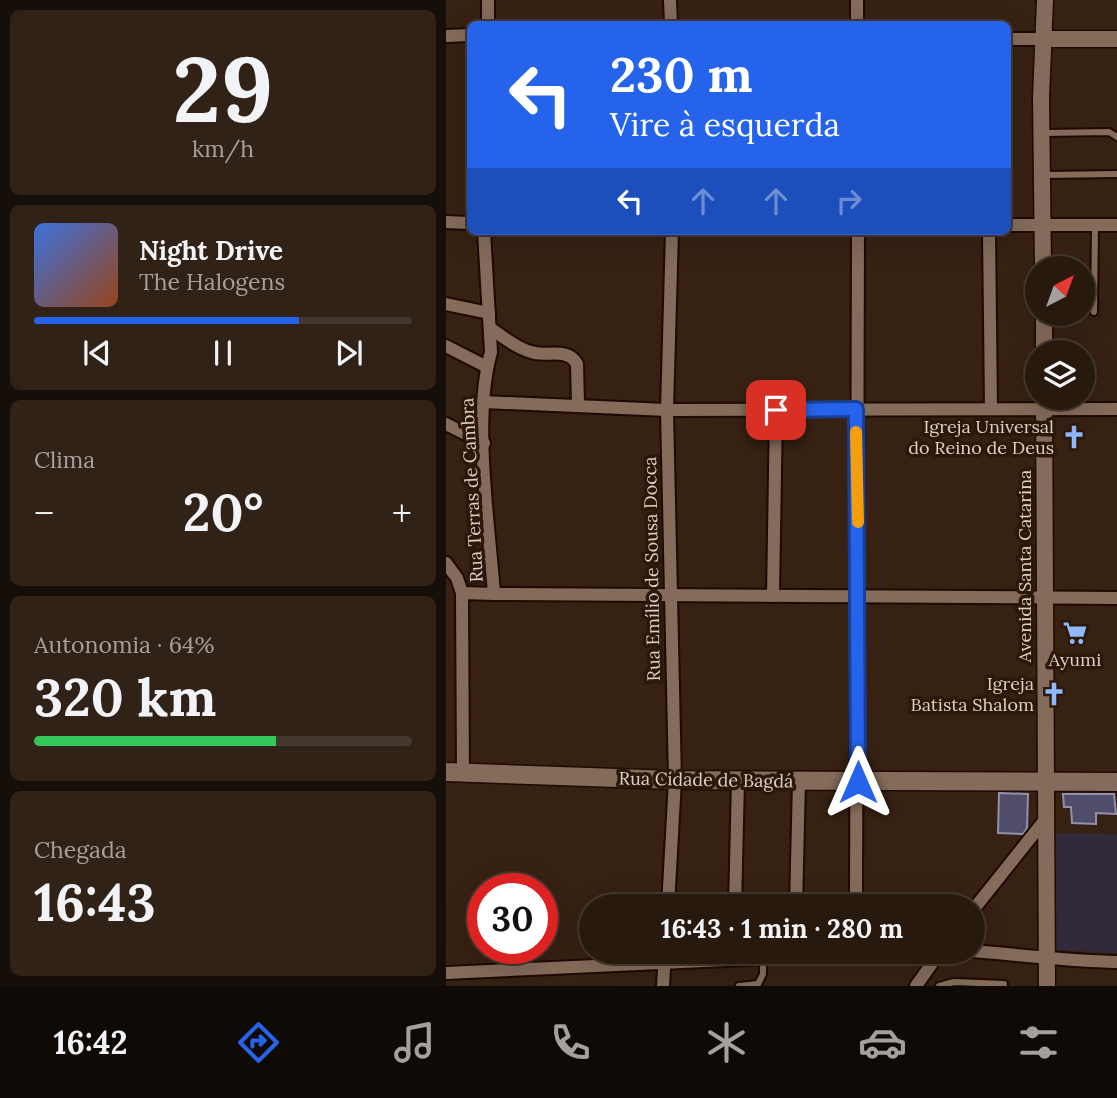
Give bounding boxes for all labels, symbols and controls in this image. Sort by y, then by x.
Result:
text: 29 [173,30,273,147]
text: 230 m [610,43,753,105]
icon: left [495,49,586,140]
text: Vire à esquerda [610,104,840,145]
text: km/h [192,134,254,163]
icon: left [611,182,649,220]
icon: ahead [684,182,722,220]
icon: ahead [757,182,795,220]
icon: right [830,182,868,220]
text: Night Drive [139,234,283,267]
north arrow [1025,256,1095,326]
map controls [1025,256,1095,410]
text: The Halogens [139,267,285,296]
icon: previous [78,334,116,372]
icon: pause [204,334,242,372]
icon: next [330,334,368,372]
button: layers [1025,340,1095,410]
pin [746,380,806,440]
icon: arrive [757,391,795,429]
street label: Rua Terras de Cambra [455,397,488,583]
place label: Igreja Universal do Reino de Deus [908,415,1054,459]
church icon: Igreja Universal do Reino de Deus [1060,423,1088,451]
text: Clima [34,445,95,474]
street label: Rua Emílio de Sousa Docca [638,456,665,682]
street label: Avenida Santa Catarina [1013,470,1036,663]
text: 20° [183,479,263,545]
text: − [34,489,54,537]
text: + [392,489,412,537]
supermarket icon: Ayumi [1061,619,1089,647]
text: Autonomia · 64% [34,630,214,659]
place label: Ayumi [1048,648,1101,671]
text: 320 km [34,664,216,730]
place label: Igreja Batista Shalom [911,672,1034,716]
church icon: Igreja Batista Shalom [1040,680,1068,708]
position arrow [821,745,895,819]
street label: Rua Cidade de Bagdá [618,766,794,793]
text: Chegada [34,835,127,864]
text: 16:43 [34,869,156,935]
speed limit sign: 30 [467,873,558,964]
text: 16:43 · 1 min · 280 m [661,912,903,945]
icon: directions [234,1018,283,1067]
icon: music [390,1018,439,1067]
icon: phone [546,1018,595,1067]
icon: climate [702,1018,751,1067]
icon: car [858,1018,907,1067]
icon: filters [1014,1018,1063,1067]
text: 16:42 [54,1022,127,1063]

